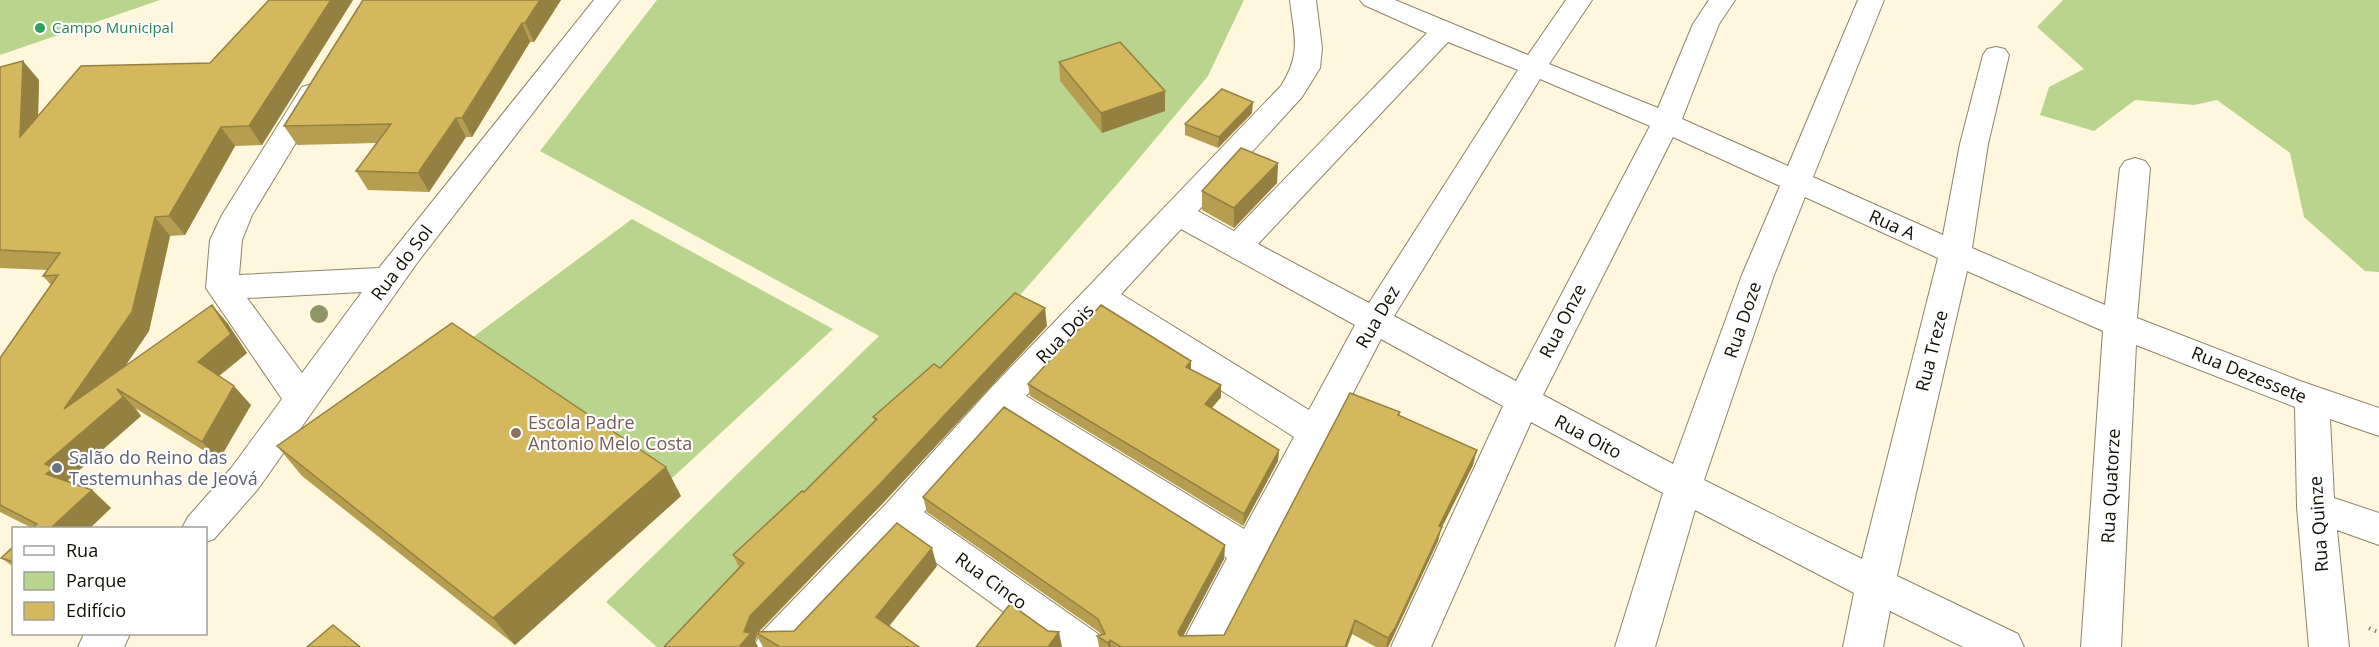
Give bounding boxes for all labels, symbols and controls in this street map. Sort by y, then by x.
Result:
place label: Campo Municipal [52,17,174,37]
marker: Campo Municipal [33,21,47,35]
street label: Rua A [1866,203,1920,245]
street label: Rua do Sol [365,220,437,305]
street label: Rua Doze [1718,278,1766,361]
street label: Rua Onze [1533,279,1591,362]
street label: Rua Dez [1350,281,1405,352]
street label: Rua Dois [1030,298,1099,368]
street label: Rua Treze [1909,308,1953,394]
street label: Rua Dezessete [2188,340,2311,408]
street label: Rua Oito [1551,408,1626,464]
place label: Escola Padre Antonio Melo Costa [528,410,692,455]
marker: Escola Padre Antonio Melo Costa [509,426,523,440]
street label: Rua Quatorze [2095,428,2125,544]
place label: Salão do Reino das Testemunhas de Jeová [69,445,258,490]
marker: Salão do Reino das Testemunhas de Jeová [50,461,64,475]
street label: Rua Quinze [2303,475,2333,573]
legend [12,527,207,635]
text: Rua [66,538,98,562]
street label: Rua Cinco [951,546,1032,614]
text: Parque [66,568,126,592]
text: Edifício [66,598,126,622]

